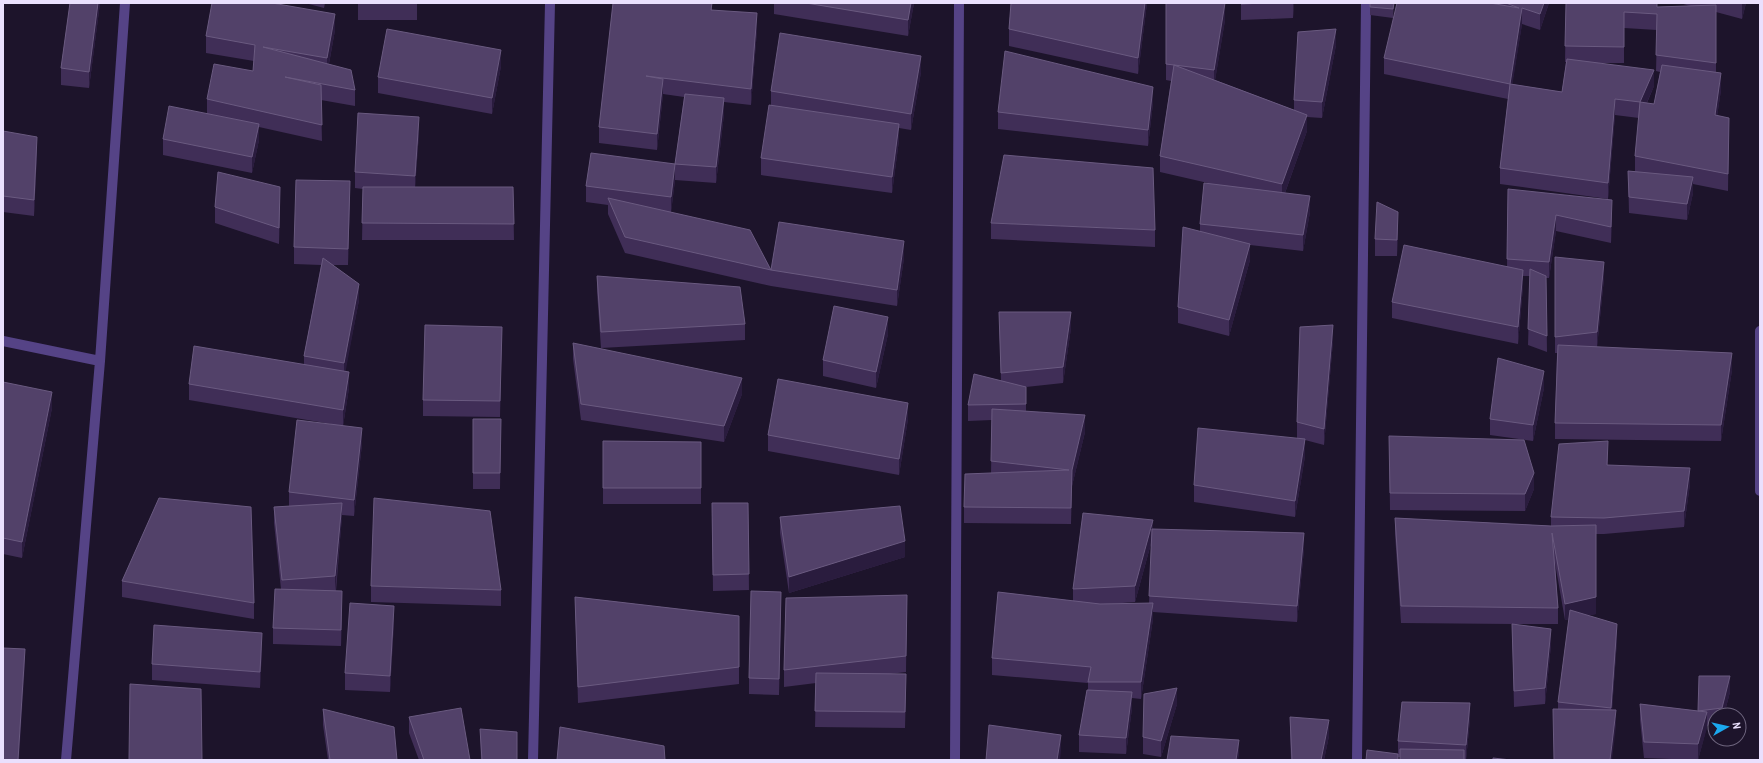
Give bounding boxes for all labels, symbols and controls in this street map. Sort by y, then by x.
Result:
north arrow [1707,707,1747,747]
text: N [1730,721,1744,730]

